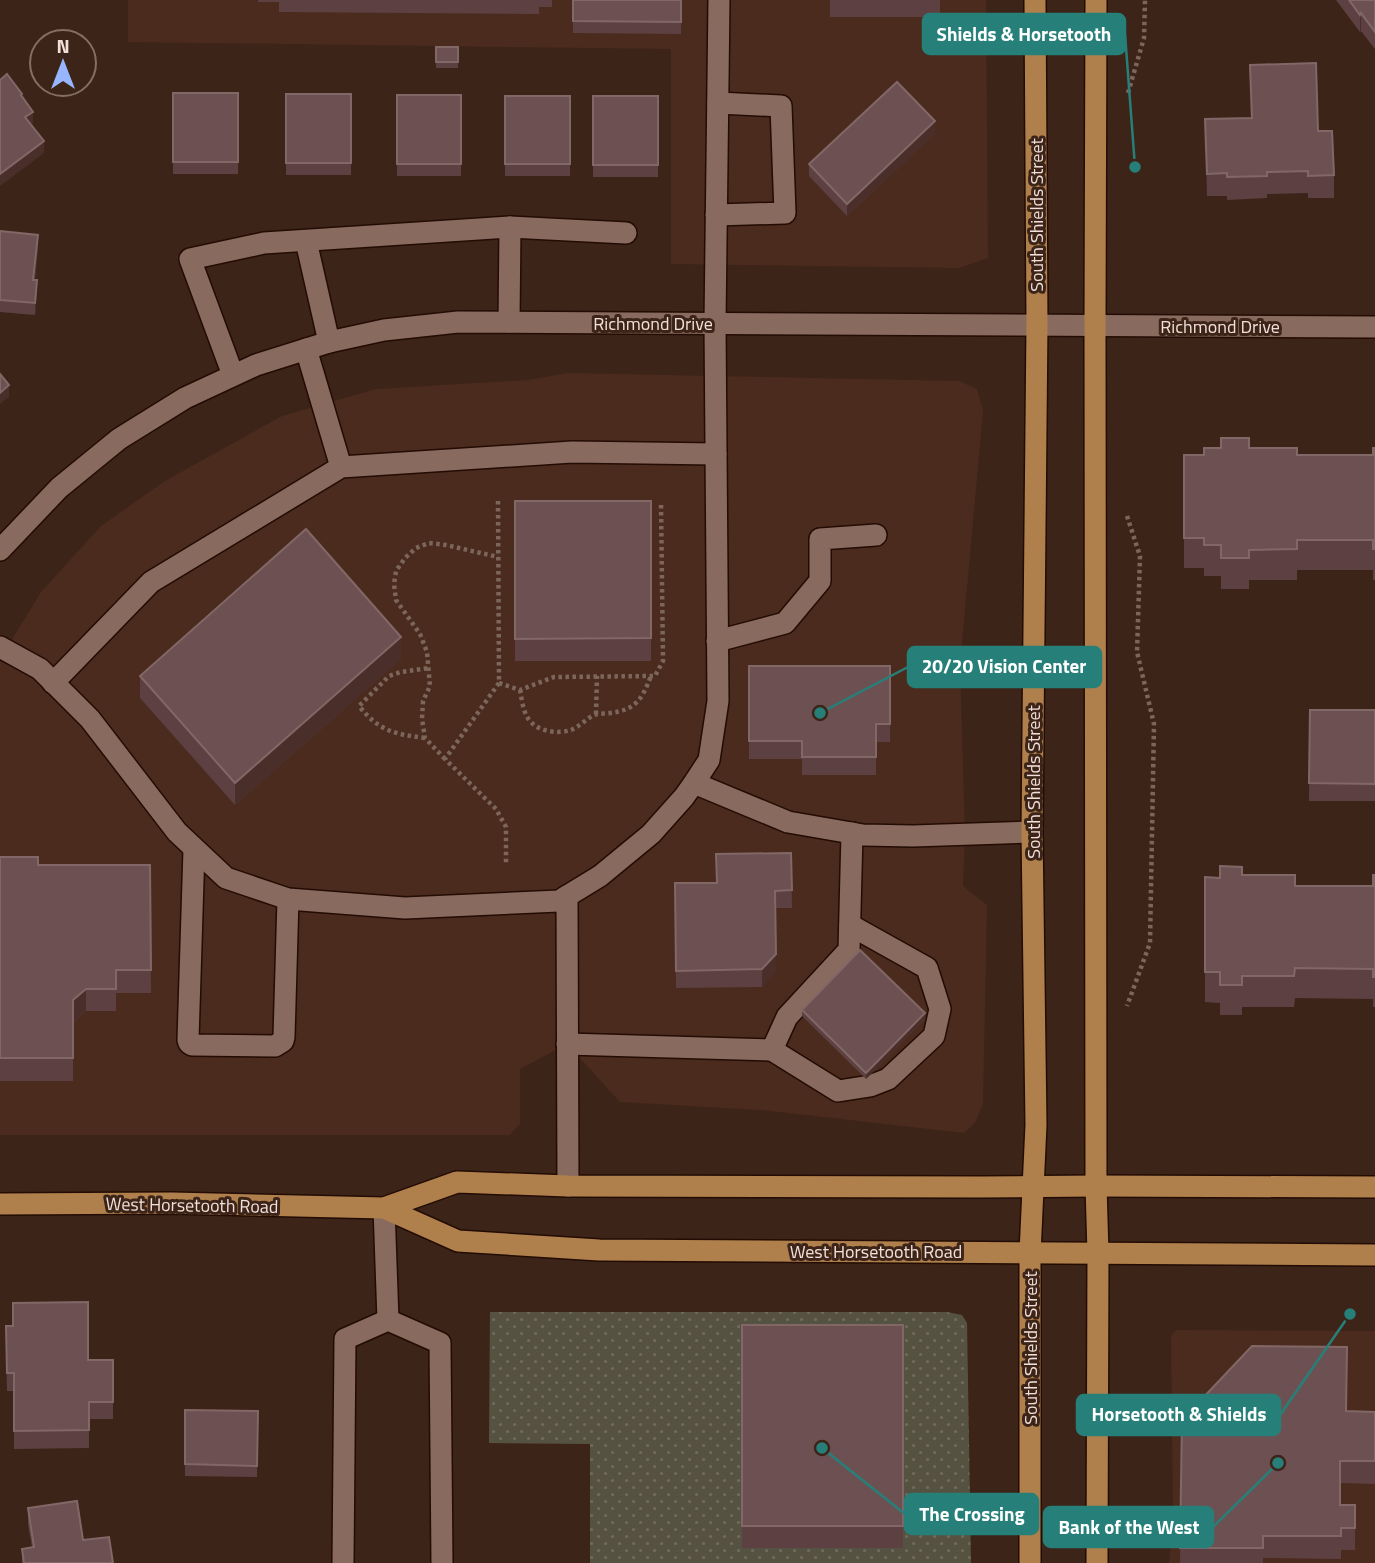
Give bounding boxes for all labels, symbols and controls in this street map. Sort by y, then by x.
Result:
callout: Shields & Horsetooth [923,14,1125,54]
text: Shields & Horsetooth [937,19,1111,48]
north arrow [28,28,98,98]
text: N [56,31,70,60]
street label: South Shields Street [1023,138,1050,292]
street label: Richmond Drive [593,310,713,337]
street label: Richmond Drive [1160,313,1280,340]
callout: 20/20 Vision Center [908,647,1101,687]
text: 20/20 Vision Center [922,651,1086,680]
street label: South Shields Street [1020,705,1047,859]
street label: West Horsetooth Road [105,1190,279,1220]
street label: West Horsetooth Road [790,1238,962,1265]
street label: South Shields Street [1017,1271,1044,1425]
callout: Horsetooth & Shields [1077,1395,1280,1435]
text: Horsetooth & Shields [1092,1399,1266,1428]
callout: The Crossing [905,1494,1038,1534]
text: The Crossing [919,1499,1025,1528]
callout: Bank of the West [1044,1507,1213,1547]
text: Bank of the West [1059,1512,1200,1541]

